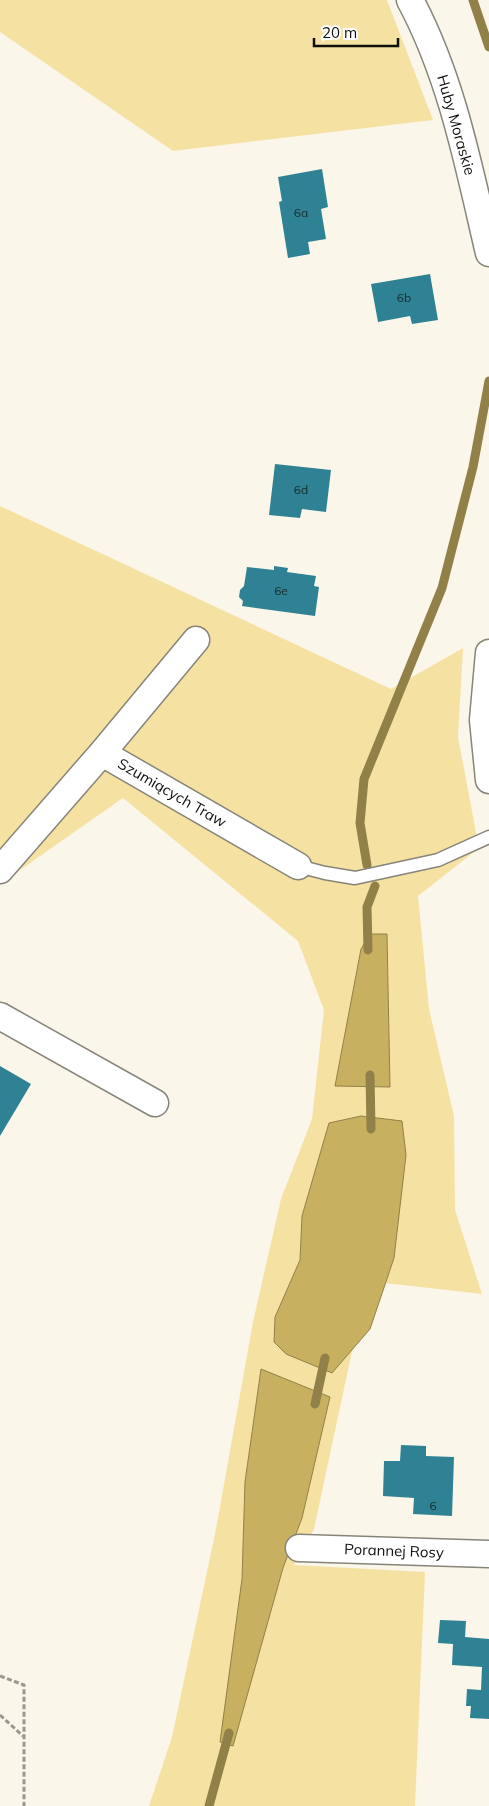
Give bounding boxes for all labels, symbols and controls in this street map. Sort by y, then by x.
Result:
scale bar [314,15,398,47]
text: 20 m [322,23,357,42]
street label: Huby Moraskie [433,72,480,177]
house number: 6a [294,205,308,220]
house number: 6b [397,290,411,305]
house number: 6d [294,482,308,497]
house number: 6e [274,583,288,598]
street label: Szumiących Traw [115,754,230,831]
house number: 6 [429,1498,437,1513]
street label: Porannej Rosy [344,1539,444,1562]

